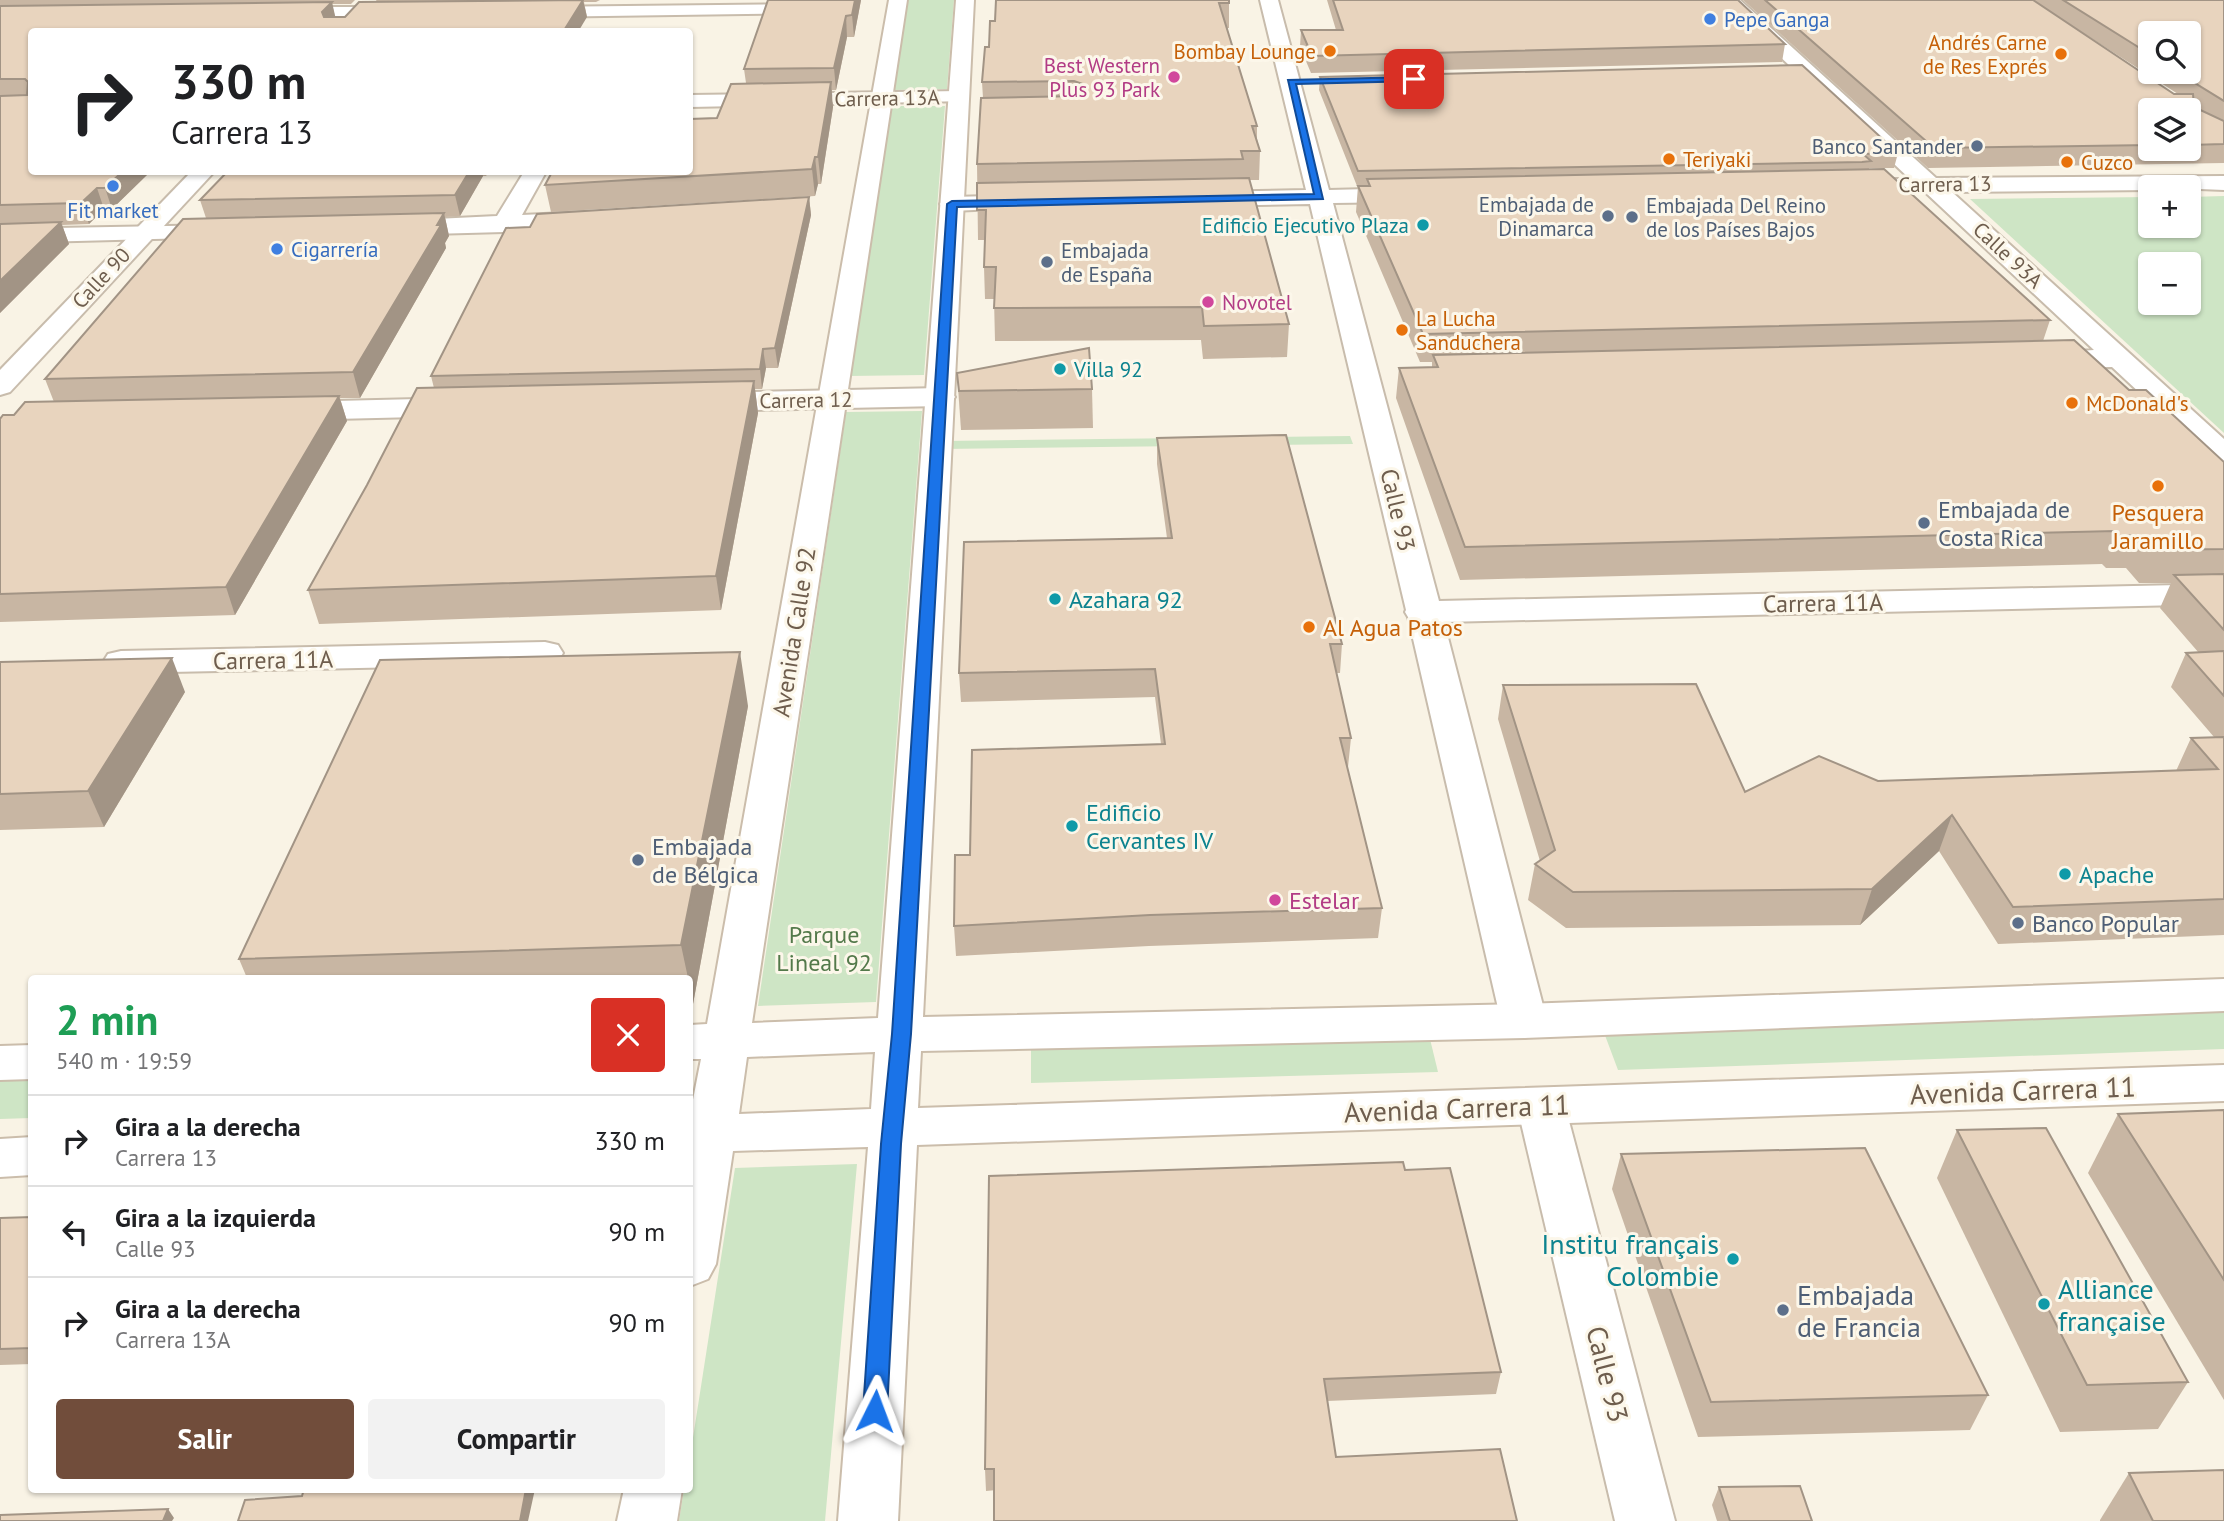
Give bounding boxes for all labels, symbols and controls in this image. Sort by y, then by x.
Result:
place label: Pepe Ganga [1724,6,1830,33]
marker: Pepe Ganga [1702,11,1718,27]
map controls [2138,21,2201,315]
button: search [2138,21,2201,84]
place label: Andrés Carne de Res Exprés [1923,29,2047,80]
place label: Bombay Lounge [1173,38,1316,65]
marker: Bombay Lounge [1322,43,1338,59]
marker: Andrés Carne de Res Exprés [2053,46,2069,62]
text: 330 m [171,49,306,113]
pin [1384,49,1444,109]
place label: Best Western Plus 93 Park [1044,52,1160,103]
icon: right [56,56,147,147]
icon: arrive [1395,60,1433,98]
marker: Best Western Plus 93 Park [1166,69,1182,85]
street label: Carrera 13A [834,84,941,112]
button: layers [2138,98,2201,161]
text: Carrera 13 [171,111,313,153]
place label: Banco Santander [1812,133,1963,160]
marker: Banco Santander [1969,138,1985,154]
place label: Teriyaki [1683,146,1751,173]
place label: Cuzco [2081,149,2133,176]
marker: Teriyaki [1661,151,1677,167]
marker: Cuzco [2059,154,2075,170]
street label: Carrera 13 [1898,170,1992,198]
button: + [2138,175,2201,238]
marker: Fit market [105,178,121,194]
place label: Embajada de Dinamarca [1479,191,1594,242]
place label: Embajada Del Reino de los Países Bajos [1646,192,1826,243]
place label: Fit market [67,197,159,224]
marker: Embajada de Dinamarca [1600,208,1616,224]
marker: Embajada Del Reino de los Países Bajos [1624,209,1640,225]
place label: Edificio Ejecutivo Plaza [1202,212,1409,239]
street label: Calle 93A [1967,216,2049,295]
marker: Edificio Ejecutivo Plaza [1415,217,1431,233]
place label: Cigarrería [291,236,378,263]
place label: Embajada de España [1061,237,1152,288]
marker: Cigarrería [269,241,285,257]
street label: Calle 90 [66,242,136,314]
button: − [2138,252,2201,315]
marker: Embajada de España [1039,254,1055,270]
place label: Novotel [1222,289,1292,316]
marker: Novotel [1200,294,1216,310]
place label: La Lucha Sanduchera [1416,305,1521,356]
marker: La Lucha Sanduchera [1394,322,1410,338]
place label: Villa 92 [1073,356,1143,383]
marker: Villa 92 [1052,361,1068,377]
street label: Carrera 12 [759,386,853,414]
place label: McDonald's [2086,390,2189,417]
marker: McDonald's [2064,395,2080,411]
street label: Calle 93 [1373,466,1423,554]
marker: Pesquera Jaramillo [2150,478,2166,494]
place label: Embajada de Costa Rica [1938,494,2070,553]
place label: Pesquera Jaramillo [2111,497,2204,556]
marker: Embajada de Costa Rica [1916,515,1932,531]
street label: Avenida Calle 92 [765,545,823,719]
place label: Azahara 92 [1069,584,1183,615]
street label: Carrera 11A [1763,586,1883,620]
marker: Azahara 92 [1047,591,1063,607]
place label: Al Agua Patos [1323,612,1463,643]
marker: Al Agua Patos [1301,619,1317,635]
street label: Carrera 11A [213,643,333,677]
place label: Edificio Cervantes IV [1086,797,1213,856]
marker: Edificio Cervantes IV [1064,818,1080,834]
place label: Embajada de Bélgica [652,831,759,890]
marker: Embajada de Bélgica [630,852,646,868]
place label: Apache [2079,859,2154,890]
marker: Apache [2057,866,2073,882]
place label: Estelar [1289,885,1359,916]
marker: Estelar [1267,892,1283,908]
place label: Banco Popular [2032,908,2179,939]
marker: Banco Popular [2010,915,2026,931]
park label: Parque Lineal 92 [776,919,872,978]
text: 2 min [56,992,158,1047]
button: close [591,998,665,1072]
text: 540 m · 19:59 [56,1046,192,1075]
street label: Avenida Carrera 11 [1909,1068,2137,1112]
street label: Avenida Carrera 11 [1343,1086,1571,1130]
text: Gira a la derecha [115,1110,301,1143]
icon: right [56,1122,94,1160]
text: 330 m [594,1124,665,1157]
text: Carrera 13 [115,1143,217,1172]
text: Gira a la izquierda [115,1201,316,1234]
icon: left [56,1213,94,1251]
text: 90 m [609,1215,665,1248]
place label: Institu français Colombie [1541,1225,1719,1294]
text: Calle 93 [115,1234,195,1263]
marker: Institu français Colombie [1725,1251,1741,1267]
place label: Alliance française [2058,1270,2166,1339]
place label: Embajada de Francia [1797,1276,1921,1345]
text: Gira a la derecha [115,1292,301,1325]
marker: Alliance française [2036,1296,2052,1312]
marker: Embajada de Francia [1775,1302,1791,1318]
icon: right [56,1304,94,1342]
text: 90 m [609,1306,665,1339]
street label: Calle 93 [1578,1322,1638,1426]
text: Carrera 13A [115,1325,230,1354]
position arrow [838,1374,912,1448]
button: Salir [56,1399,354,1479]
button: Compartir [368,1399,665,1479]

